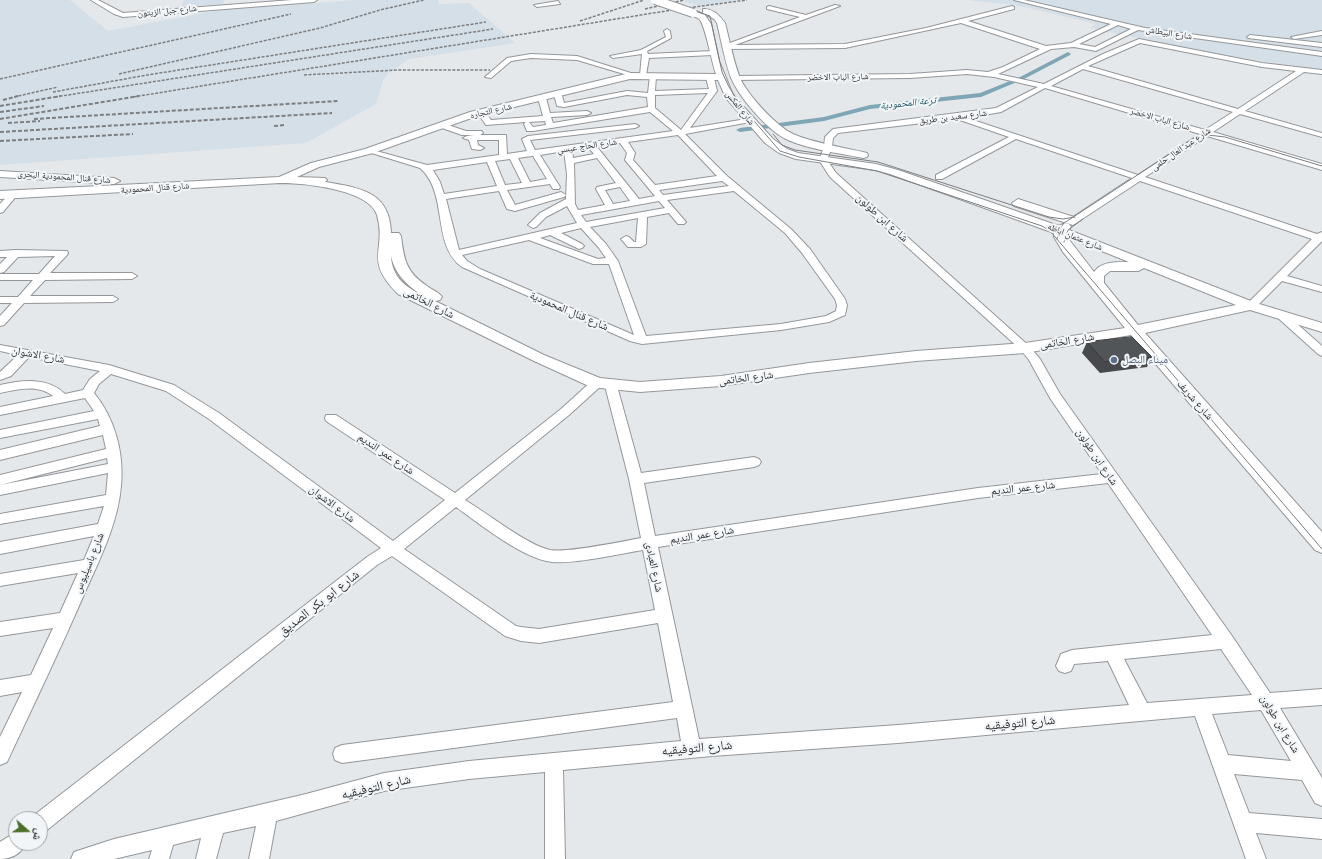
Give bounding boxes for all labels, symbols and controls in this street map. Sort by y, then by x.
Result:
street label: شارع جبل الزيتون [137,3,197,19]
street label: شارع البيطاش [1145,24,1193,42]
street label: شارع الباب الاخضر [807,71,869,83]
street label: شارع المكس [723,89,757,127]
water label: ترعة المحمودية [880,94,936,112]
street label: شارع التجاره [469,101,513,121]
street label: شارع الباب الاخضر [1129,105,1191,133]
street label: شارع سعيد بن طريق [919,107,987,127]
street label: شارع عبد العال حلمى [1149,125,1213,173]
street label: شارع الحاج عيسي [556,136,618,156]
street label: شارع قنال المحمودية البحرى [17,168,111,186]
street label: شارع قنال المحمودية [120,180,190,196]
street label: شارع ابن طولون [853,191,911,245]
street label: شارع عثمان اباظه [1046,221,1104,253]
street label: شارع الخاتمى [402,285,456,321]
street label: شارع قنال المحمودية [528,289,610,333]
street label: شارع الخاتمى [1039,330,1095,352]
street label: شارع الاشوان [10,344,66,366]
place label: ميناء البصل [1122,353,1168,367]
marker: ميناء البصل [1109,355,1119,365]
street label: شارع الخاتمى [718,368,774,388]
street label: شارع شريف [1174,377,1216,423]
street label: شارع ابن طولون [1073,426,1121,488]
street label: شارع عمر النديم [356,430,416,478]
street label: شارع عمر النديم [990,478,1056,498]
street label: شارع الاشوان [307,483,357,525]
street label: شارع عمر النديم [669,523,735,547]
street label: شارع باسيليوس [71,531,107,595]
street label: شارع العبادى [642,541,666,593]
street label: شارع ابو بكر الصديق [276,567,362,639]
street label: شارع ابن طولون [1257,693,1303,755]
street label: شارع التوفيقيه [984,712,1056,734]
street label: شارع التوفيقيه [661,737,733,759]
street label: شارع التوفيقيه [340,771,412,803]
north arrow [8,811,48,851]
text: ش [30,827,47,843]

